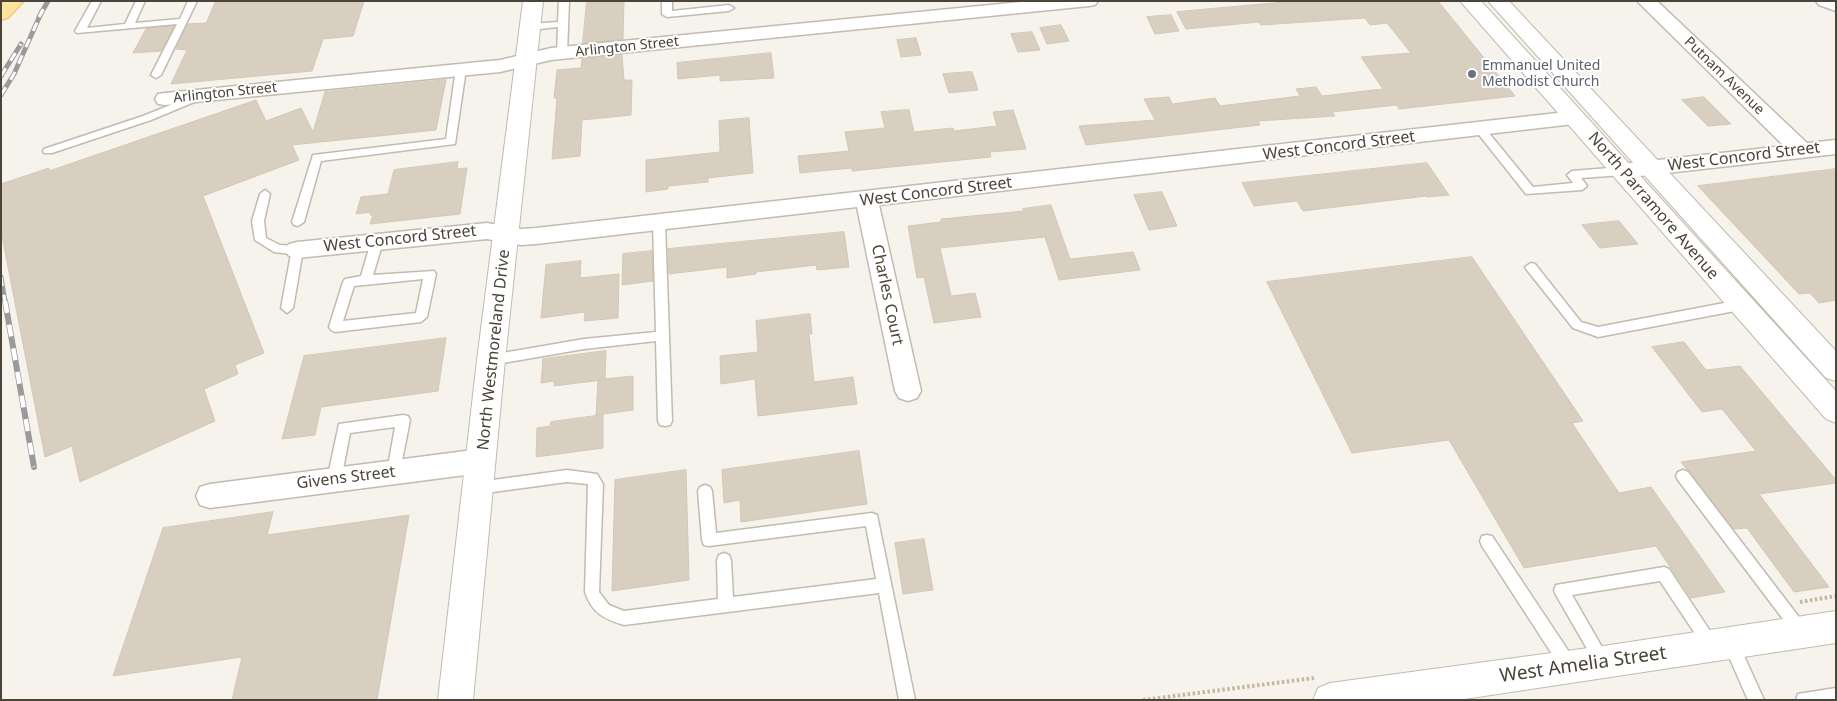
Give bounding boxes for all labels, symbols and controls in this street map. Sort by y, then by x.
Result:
street label: Arlington Street [574,33,680,61]
street label: Putnam Avenue [1681,34,1767,118]
place label: Emmanuel United Methodist Church [1482,58,1600,90]
marker: Emmanuel United Methodist Church [1466,68,1478,80]
street label: Arlington Street [172,79,278,107]
street label: West Concord Street [1262,127,1416,165]
street label: North Parramore Avenue [1584,128,1722,284]
street label: West Concord Street [1667,138,1821,176]
street label: West Concord Street [859,173,1013,211]
street label: West Concord Street [323,221,477,257]
street label: Charles Court [867,243,907,347]
street label: North Westmoreland Drive [474,249,514,451]
street label: Givens Street [296,462,396,494]
street label: West Amelia Street [1498,642,1668,688]

